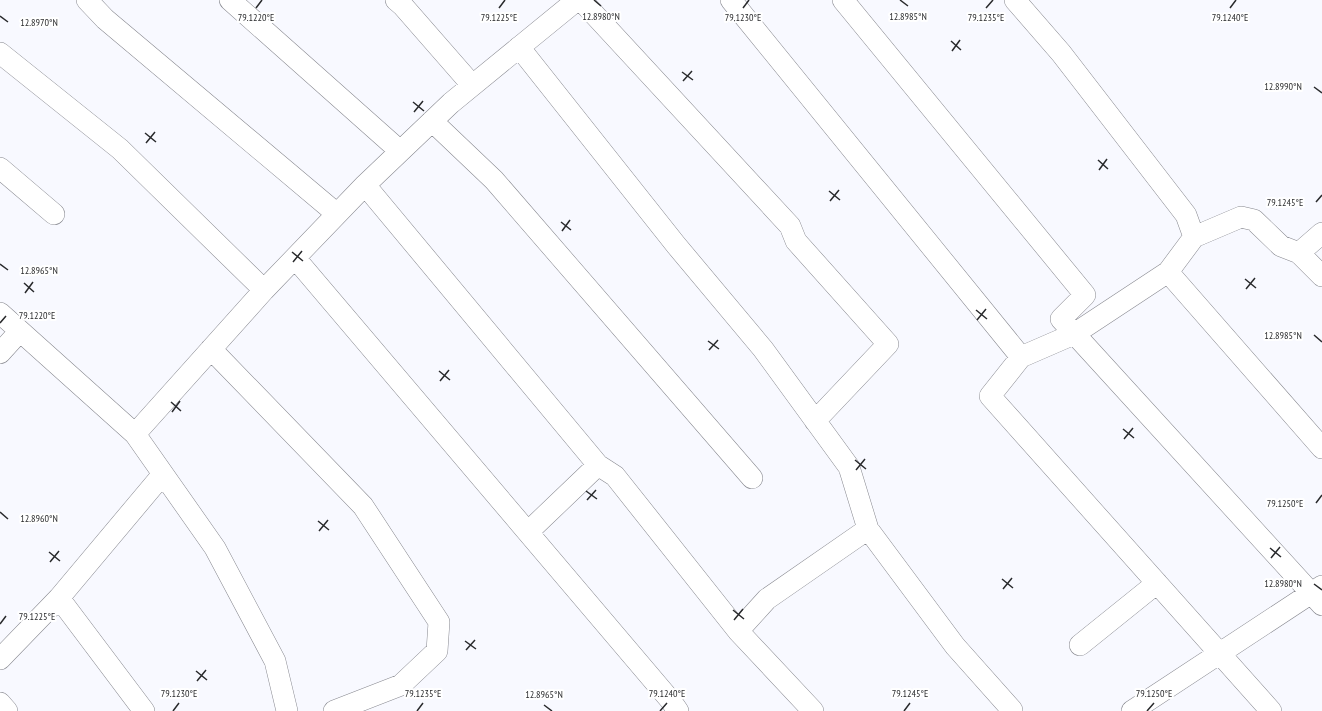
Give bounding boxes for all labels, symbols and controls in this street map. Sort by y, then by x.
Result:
text: 12.8980°N [582,10,620,23]
text: 12.8985°N [889,10,927,23]
text: 79.1220°E [238,11,274,24]
text: 79.1225°E [481,11,517,24]
text: 79.1230°E [725,11,761,24]
text: 79.1235°E [968,11,1004,24]
text: 79.1240°E [1212,11,1248,24]
text: 12.8970°N [20,16,58,29]
text: 12.8990°N [1264,80,1302,93]
text: 79.1245°E [1267,196,1303,209]
text: 12.8965°N [20,264,58,277]
text: 79.1220°E [19,309,55,322]
text: 12.8985°N [1264,329,1302,342]
text: 79.1250°E [1267,497,1303,510]
text: 12.8960°N [20,512,58,525]
text: 12.8980°N [1264,577,1302,590]
text: 79.1225°E [19,610,55,623]
text: 79.1230°E [161,687,197,700]
text: 79.1235°E [405,687,441,700]
text: 79.1240°E [649,687,685,700]
text: 79.1245°E [892,687,928,700]
text: 79.1250°E [1136,687,1172,700]
text: 12.8965°N [525,688,563,701]

